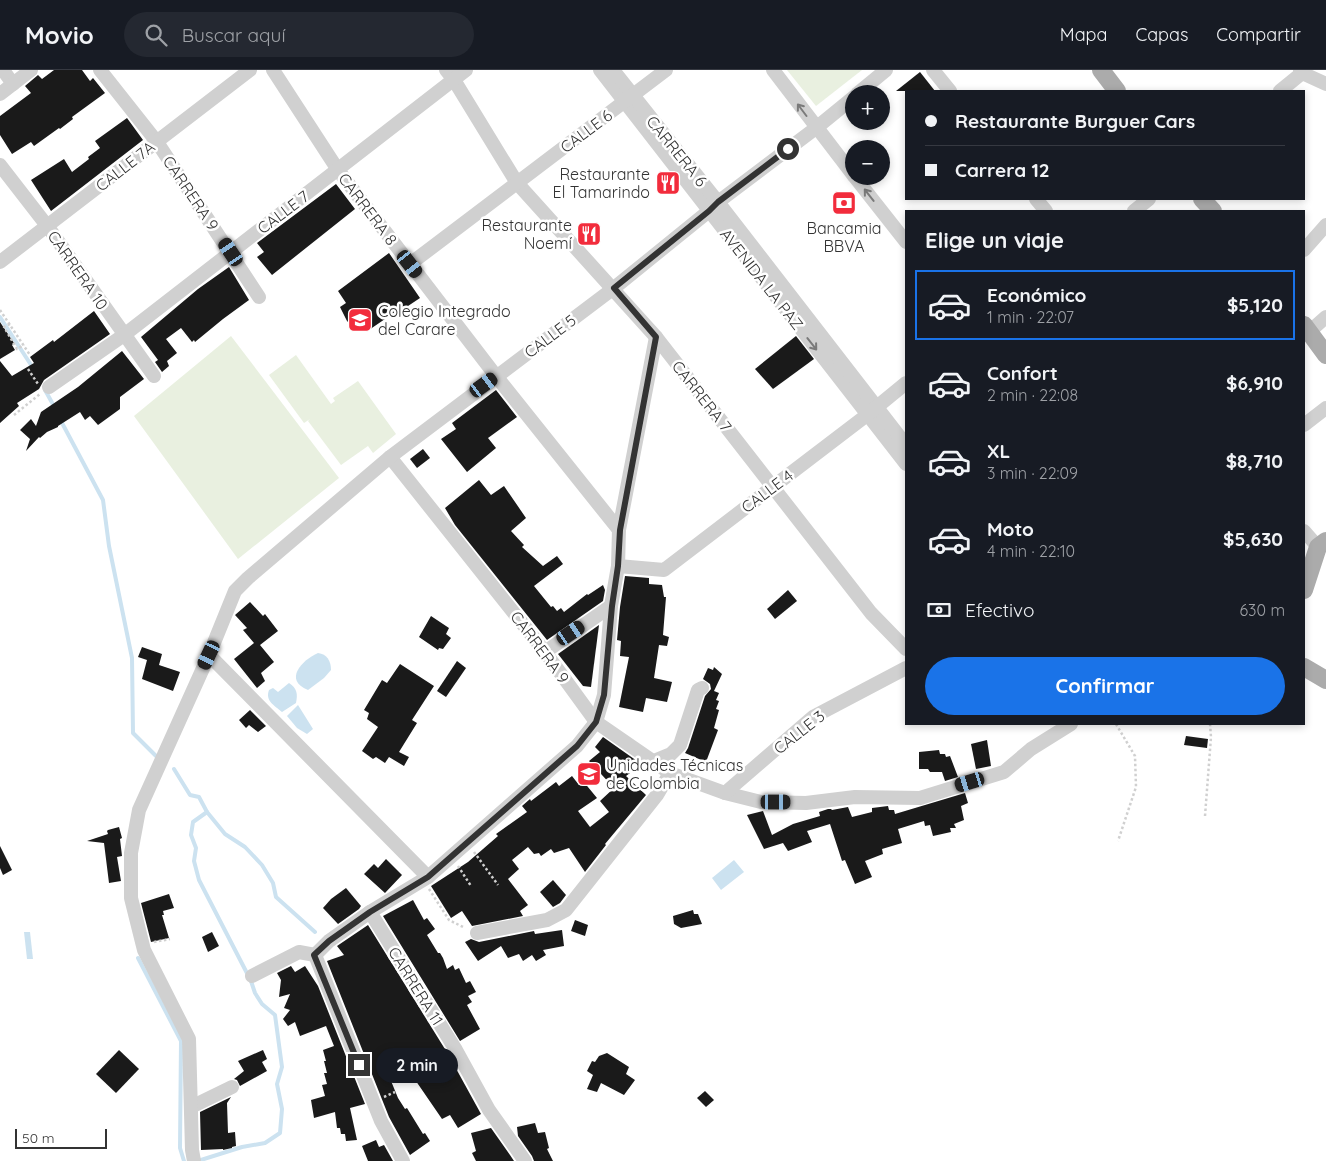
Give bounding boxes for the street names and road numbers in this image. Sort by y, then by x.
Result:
street label: CALLE 6 [556,105,616,157]
street label: CARRERA 6 [642,112,712,191]
street label: CALLE 7A [91,137,159,195]
street label: CARRERA 9 [159,152,223,234]
street label: CARRERA 8 [334,169,402,249]
street label: CALLE 7 [253,186,313,238]
street label: AVENIDA LA PAZ [716,224,808,334]
street label: CARRERA 10 [43,226,113,314]
street label: CALLE 5 [520,310,580,362]
street label: CARRERA 7 [668,356,736,436]
street label: CALLE 4 [737,465,797,517]
street label: CARRERA 9 [506,607,574,687]
street label: CALLE 3 [769,706,829,758]
street label: CARRERA 11 [384,943,448,1029]

